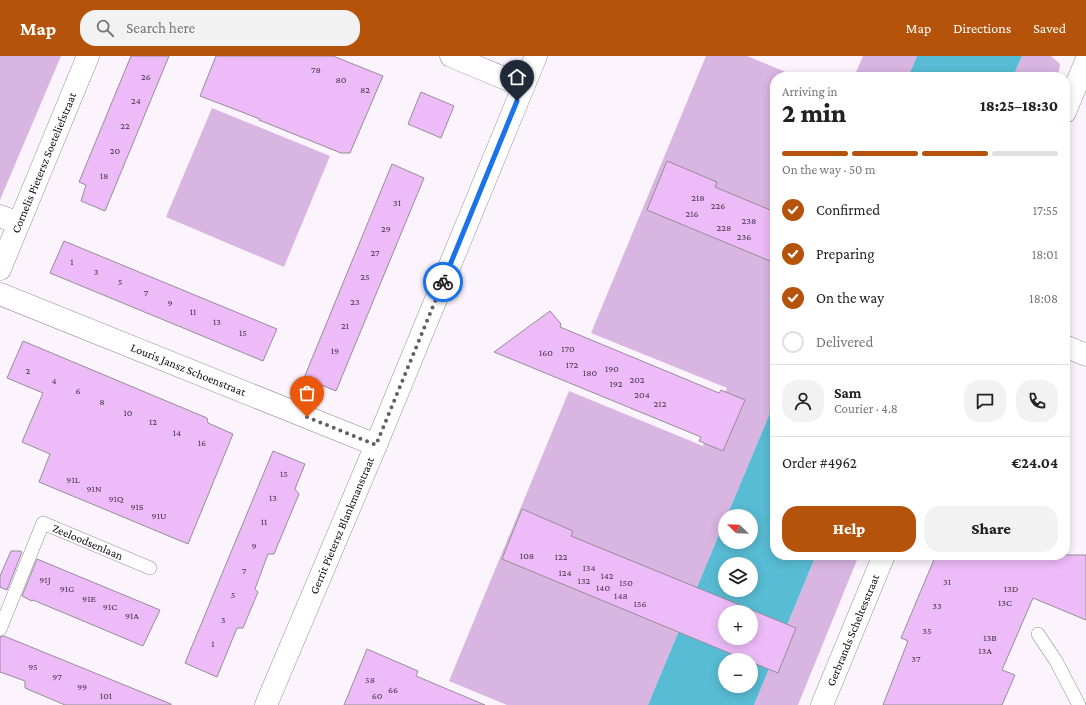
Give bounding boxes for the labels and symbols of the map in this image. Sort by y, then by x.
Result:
pin [500,60,534,101]
house number: 78 [311,64,321,75]
house number: 26 [141,71,151,82]
house number: 80 [335,74,347,85]
house number: 82 [360,84,370,95]
street label: Cornelis Pietersz Soeteliefstraat [9,89,80,235]
house number: 24 [131,95,141,106]
house number: 22 [120,120,130,131]
house number: 20 [110,145,121,156]
house number: 18 [100,170,108,181]
house number: 218 [691,192,705,203]
house number: 31 [393,197,401,208]
house number: 226 [711,200,725,211]
house number: 216 [685,208,699,219]
house number: 238 [742,215,756,226]
house number: 228 [717,222,731,233]
house number: 29 [381,223,391,234]
house number: 236 [737,231,751,242]
house number: 27 [370,247,380,258]
house number: 1 [70,256,74,267]
courier [423,262,463,302]
house number: 3 [94,266,99,277]
house number: 25 [360,271,370,282]
house number: 5 [118,276,123,287]
house number: 7 [144,287,149,298]
house number: 23 [350,296,360,307]
house number: 9 [167,297,173,308]
house number: 11 [190,306,196,317]
house number: 13 [213,316,221,327]
house number: 21 [341,320,349,331]
house number: 15 [239,327,247,338]
street label: Louris Jansz Schoenstraat [129,340,249,399]
house number: 170 [561,343,575,354]
house number: 19 [331,345,339,356]
house number: 160 [539,347,553,358]
house number: 172 [566,359,579,370]
house number: 190 [605,363,619,374]
house number: 2 [26,365,31,376]
house number: 180 [583,367,598,378]
house number: 202 [629,374,645,385]
house number: 4 [51,375,57,386]
pin [290,376,324,417]
house number: 192 [609,378,623,389]
house number: 6 [75,385,81,396]
house number: 204 [634,389,650,400]
house number: 8 [99,396,105,407]
house number: 212 [654,398,667,409]
house number: 10 [124,407,133,418]
house number: 12 [149,416,157,427]
house number: 14 [173,427,181,438]
house number: 16 [198,437,206,448]
street label: Gerrit Pietersz Blankmanstraat [307,454,378,596]
house number: 15 [280,468,288,479]
house number: 91L [66,474,80,485]
house number: 91N [87,483,102,494]
house number: 13 [269,492,277,503]
house number: 91Q [108,493,125,504]
house number: 91S [130,501,144,512]
north arrow [718,509,758,549]
house number: 91U [152,510,167,521]
house number: 11 [261,516,267,527]
street label: Zeeloodsenlaan [50,521,126,563]
house number: 9 [251,540,257,551]
house number: 108 [520,550,534,561]
house number: 122 [555,551,568,562]
house number: 134 [582,562,596,573]
house number: 7 [242,565,247,576]
house number: 124 [558,567,572,578]
house number: 142 [600,570,614,581]
street label: Gerbrands Scheltesstraat [824,571,883,688]
house number: 91J [39,574,51,585]
house number: 132 [578,575,591,586]
house number: 31 [943,576,951,587]
house number: 150 [619,577,633,588]
house number: 140 [596,582,610,593]
house number: 91G [60,583,74,594]
house number: 13D [1004,583,1019,594]
house number: 5 [231,589,236,600]
house number: 148 [614,590,628,601]
house number: 91E [82,593,96,604]
house number: 13C [998,597,1012,608]
house number: 156 [633,598,647,609]
house number: 33 [932,600,942,611]
house number: 91C [103,601,117,612]
house number: 91A [125,610,139,621]
house number: 3 [221,614,226,625]
house number: 35 [922,625,932,636]
house number: 13B [983,632,997,643]
house number: 1 [211,638,215,649]
house number: 13A [978,645,992,656]
house number: 37 [911,653,921,664]
house number: 95 [28,661,38,672]
house number: 97 [52,671,62,682]
house number: 58 [365,674,375,685]
house number: 99 [77,681,87,692]
house number: 66 [388,684,398,695]
house number: 101 [100,690,112,701]
house number: 60 [372,690,383,701]

